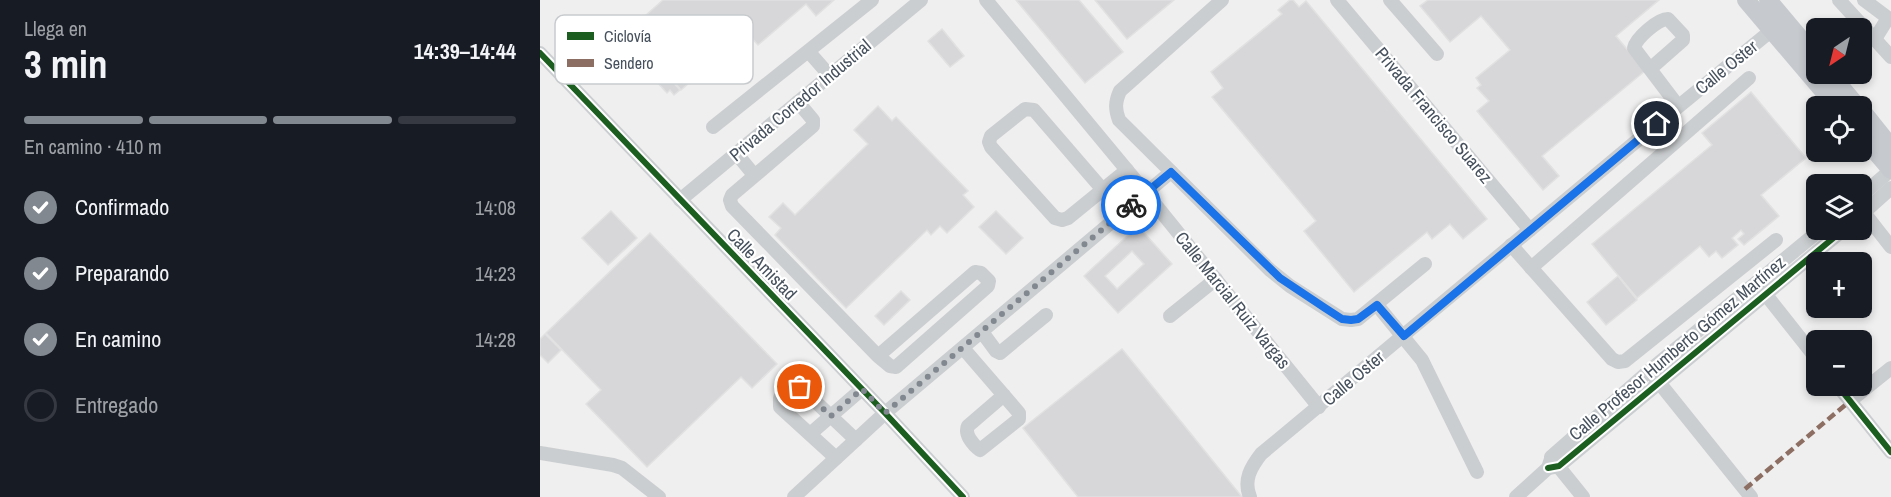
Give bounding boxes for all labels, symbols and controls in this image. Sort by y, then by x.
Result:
text: Llega en [24,15,87,42]
legend [555,15,753,84]
north arrow [1806,18,1872,84]
map controls [1806,18,1872,396]
text: Ciclovía [604,25,652,47]
street label: Privada Corredor Industrial [724,33,876,167]
street label: Calle Oster [1689,34,1763,100]
text: 14:39–14:44 [414,36,516,66]
text: 3 min [24,38,108,90]
street label: Privada Francisco Suarez [1370,42,1498,188]
text: Sendero [604,52,654,74]
button: locate [1806,96,1872,162]
pin [1631,98,1682,149]
icon: home [1640,107,1673,140]
text: En camino · 410 m [24,133,162,160]
button: layers [1806,174,1872,240]
courier [1101,175,1161,235]
icon: bike [1115,189,1148,222]
icon: check [24,191,57,224]
text: Confirmado [75,192,169,222]
text: 14:08 [475,194,516,221]
street label: Calle Amistad [721,223,803,305]
street label: Calle Marcial Ruiz Vargas [1170,226,1296,374]
street label: Calle Profesor Humberto Gómez Martínez [1563,250,1791,446]
button: + [1806,252,1872,318]
icon: check [24,257,57,290]
text: Preparando [75,258,169,288]
text: 14:23 [475,260,516,287]
icon: check [24,323,57,356]
text: En camino [75,324,161,354]
text: 14:28 [475,326,516,353]
button: − [1806,330,1872,396]
street label: Calle Oster [1317,345,1389,411]
pin [774,361,825,412]
icon: bag [783,370,816,403]
text: Entregado [75,390,158,420]

